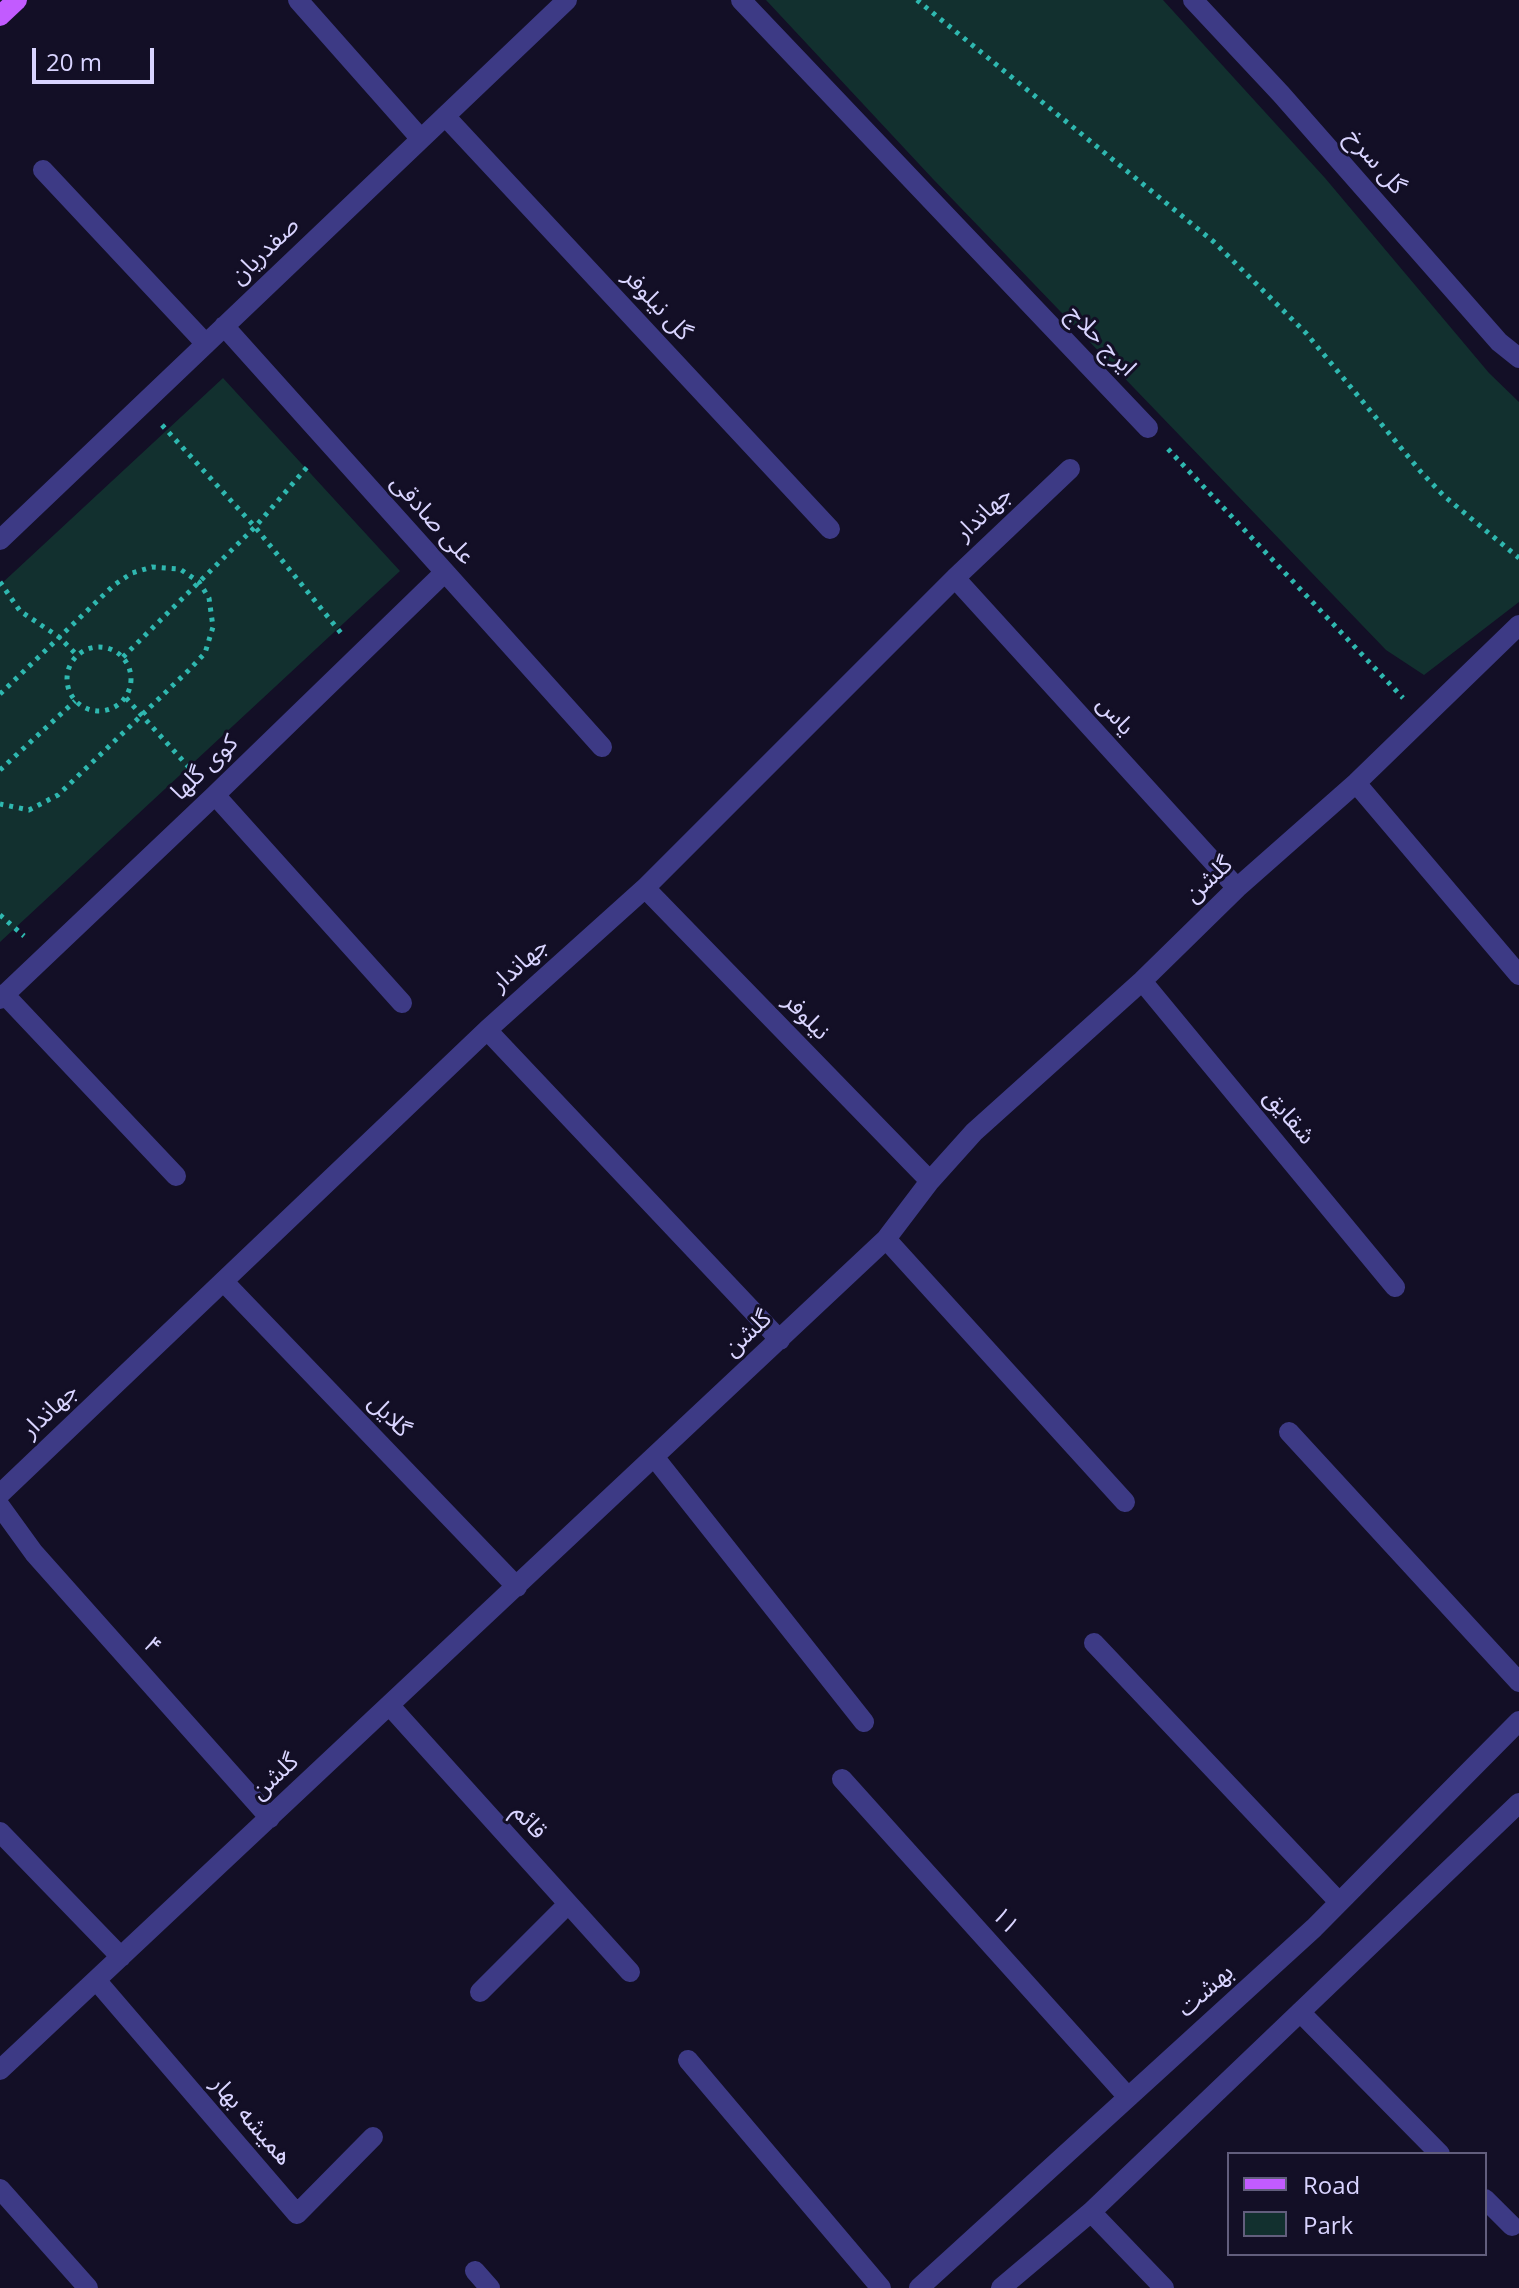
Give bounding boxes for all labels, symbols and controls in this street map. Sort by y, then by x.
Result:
scale bar [36,32,158,82]
text: 20 m [46,45,102,78]
street label: گل سرخ [1339,123,1411,201]
street label: صفدریان [224,211,306,291]
street label: گل نیلوفر [617,263,697,347]
street label: ایرج حلاج [1060,299,1142,383]
street label: علی صادقی [384,469,480,571]
street label: جهاندار [950,481,1018,547]
street label: یاس [1090,690,1140,742]
street label: کوی گلها [166,729,244,807]
street label: گلشن [1179,851,1239,909]
street label: جهاندار [485,932,555,998]
street label: نیلوفر [777,988,835,1046]
street label: شقایق [1257,1083,1321,1151]
street label: گلشن [718,1305,778,1363]
street label: جهاندار [16,1377,84,1445]
street label: گلایل [362,1388,416,1444]
street label: ۴ [137,1631,167,1661]
street label: گلشن [245,1748,305,1806]
street label: قائم [506,1798,552,1846]
street label: ۱۱ [985,1901,1025,1941]
street label: بهشت [1172,1958,1240,2024]
street label: همیشه بهار [204,2070,298,2172]
legend [1227,2152,1487,2256]
text: Road [1303,2168,1360,2201]
text: Park [1303,2208,1353,2241]

